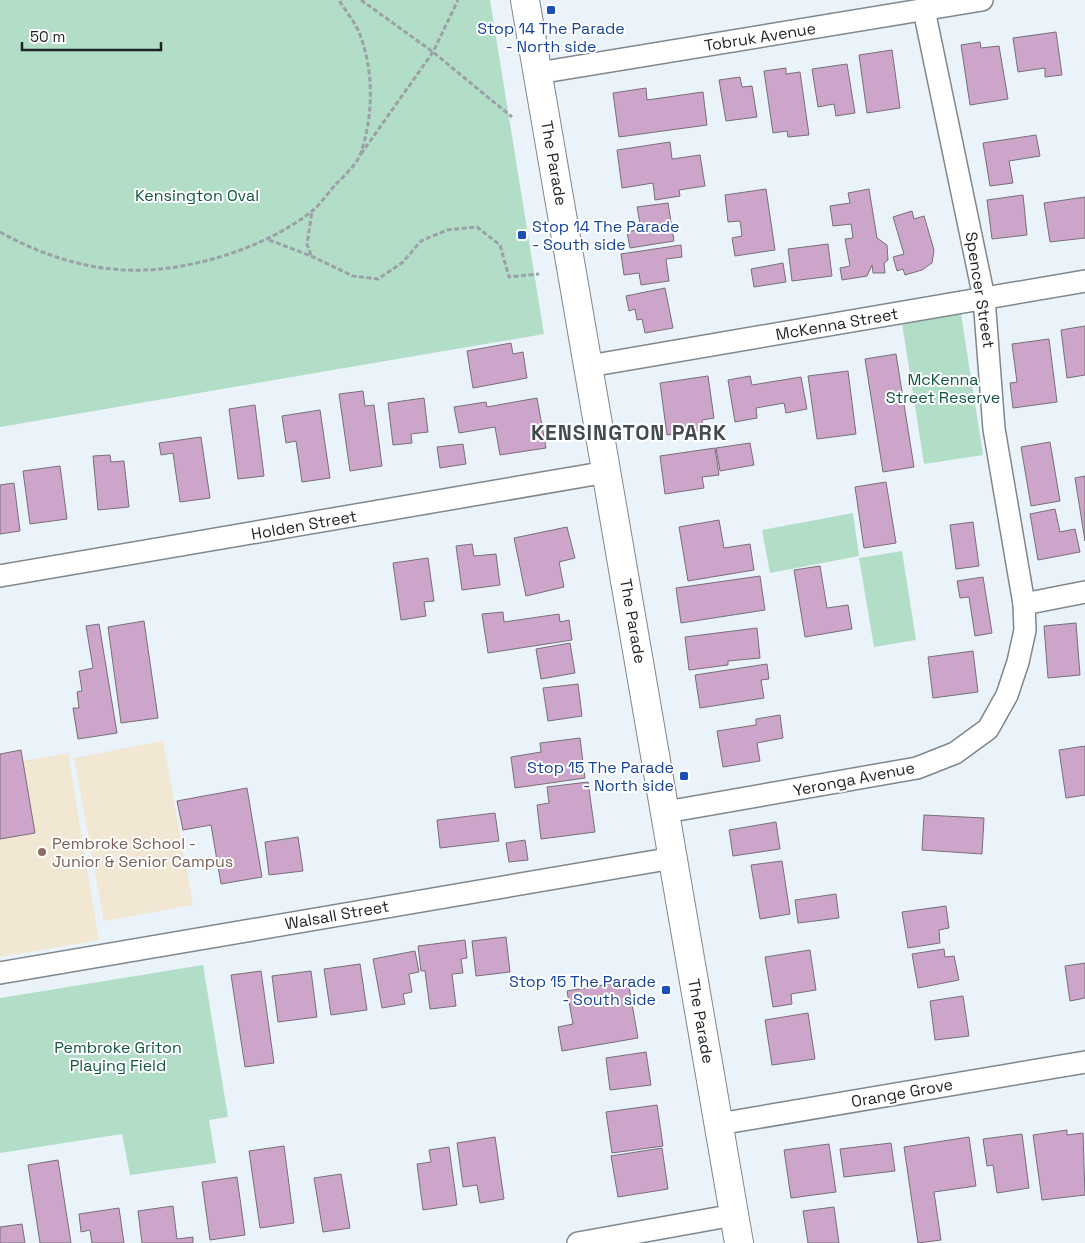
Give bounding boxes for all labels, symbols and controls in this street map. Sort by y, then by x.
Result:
marker: Stop 14 The Parade - North side [545,4,557,16]
place label: Stop 14 The Parade - North side [477,18,625,57]
street label: Tobruk Avenue [703,18,817,56]
scale bar [22,20,161,52]
text: 50 m [30,27,65,46]
street label: The Parade [536,119,572,207]
park label: Kensington Oval [135,185,259,206]
place label: Stop 14 The Parade - South side [532,216,680,255]
marker: Stop 14 The Parade - South side [516,229,528,241]
street label: Spencer Street [960,230,1000,350]
street label: McKenna Street [774,303,900,345]
park label: McKenna Street Reserve [886,369,1000,408]
district label: KENSINGTON PARK [531,419,727,446]
street label: Holden Street [250,505,358,545]
street label: The Parade [615,577,651,665]
place label: Stop 15 The Parade - North side [527,757,674,796]
street label: Yeronga Avenue [792,757,916,801]
marker: Stop 15 The Parade - North side [678,770,690,782]
place label: Pembroke School - Junior & Senior Campus [52,833,233,872]
marker: Pembroke School - Junior & Senior Campus [36,846,48,858]
street label: Walsall Street [283,896,391,934]
place label: Stop 15 The Parade - South side [509,971,656,1010]
street label: The Parade [683,977,719,1065]
marker: Stop 15 The Parade - South side [660,984,672,996]
park label: Pembroke Griton Playing Field [54,1037,182,1076]
street label: Orange Grove [849,1074,955,1112]

